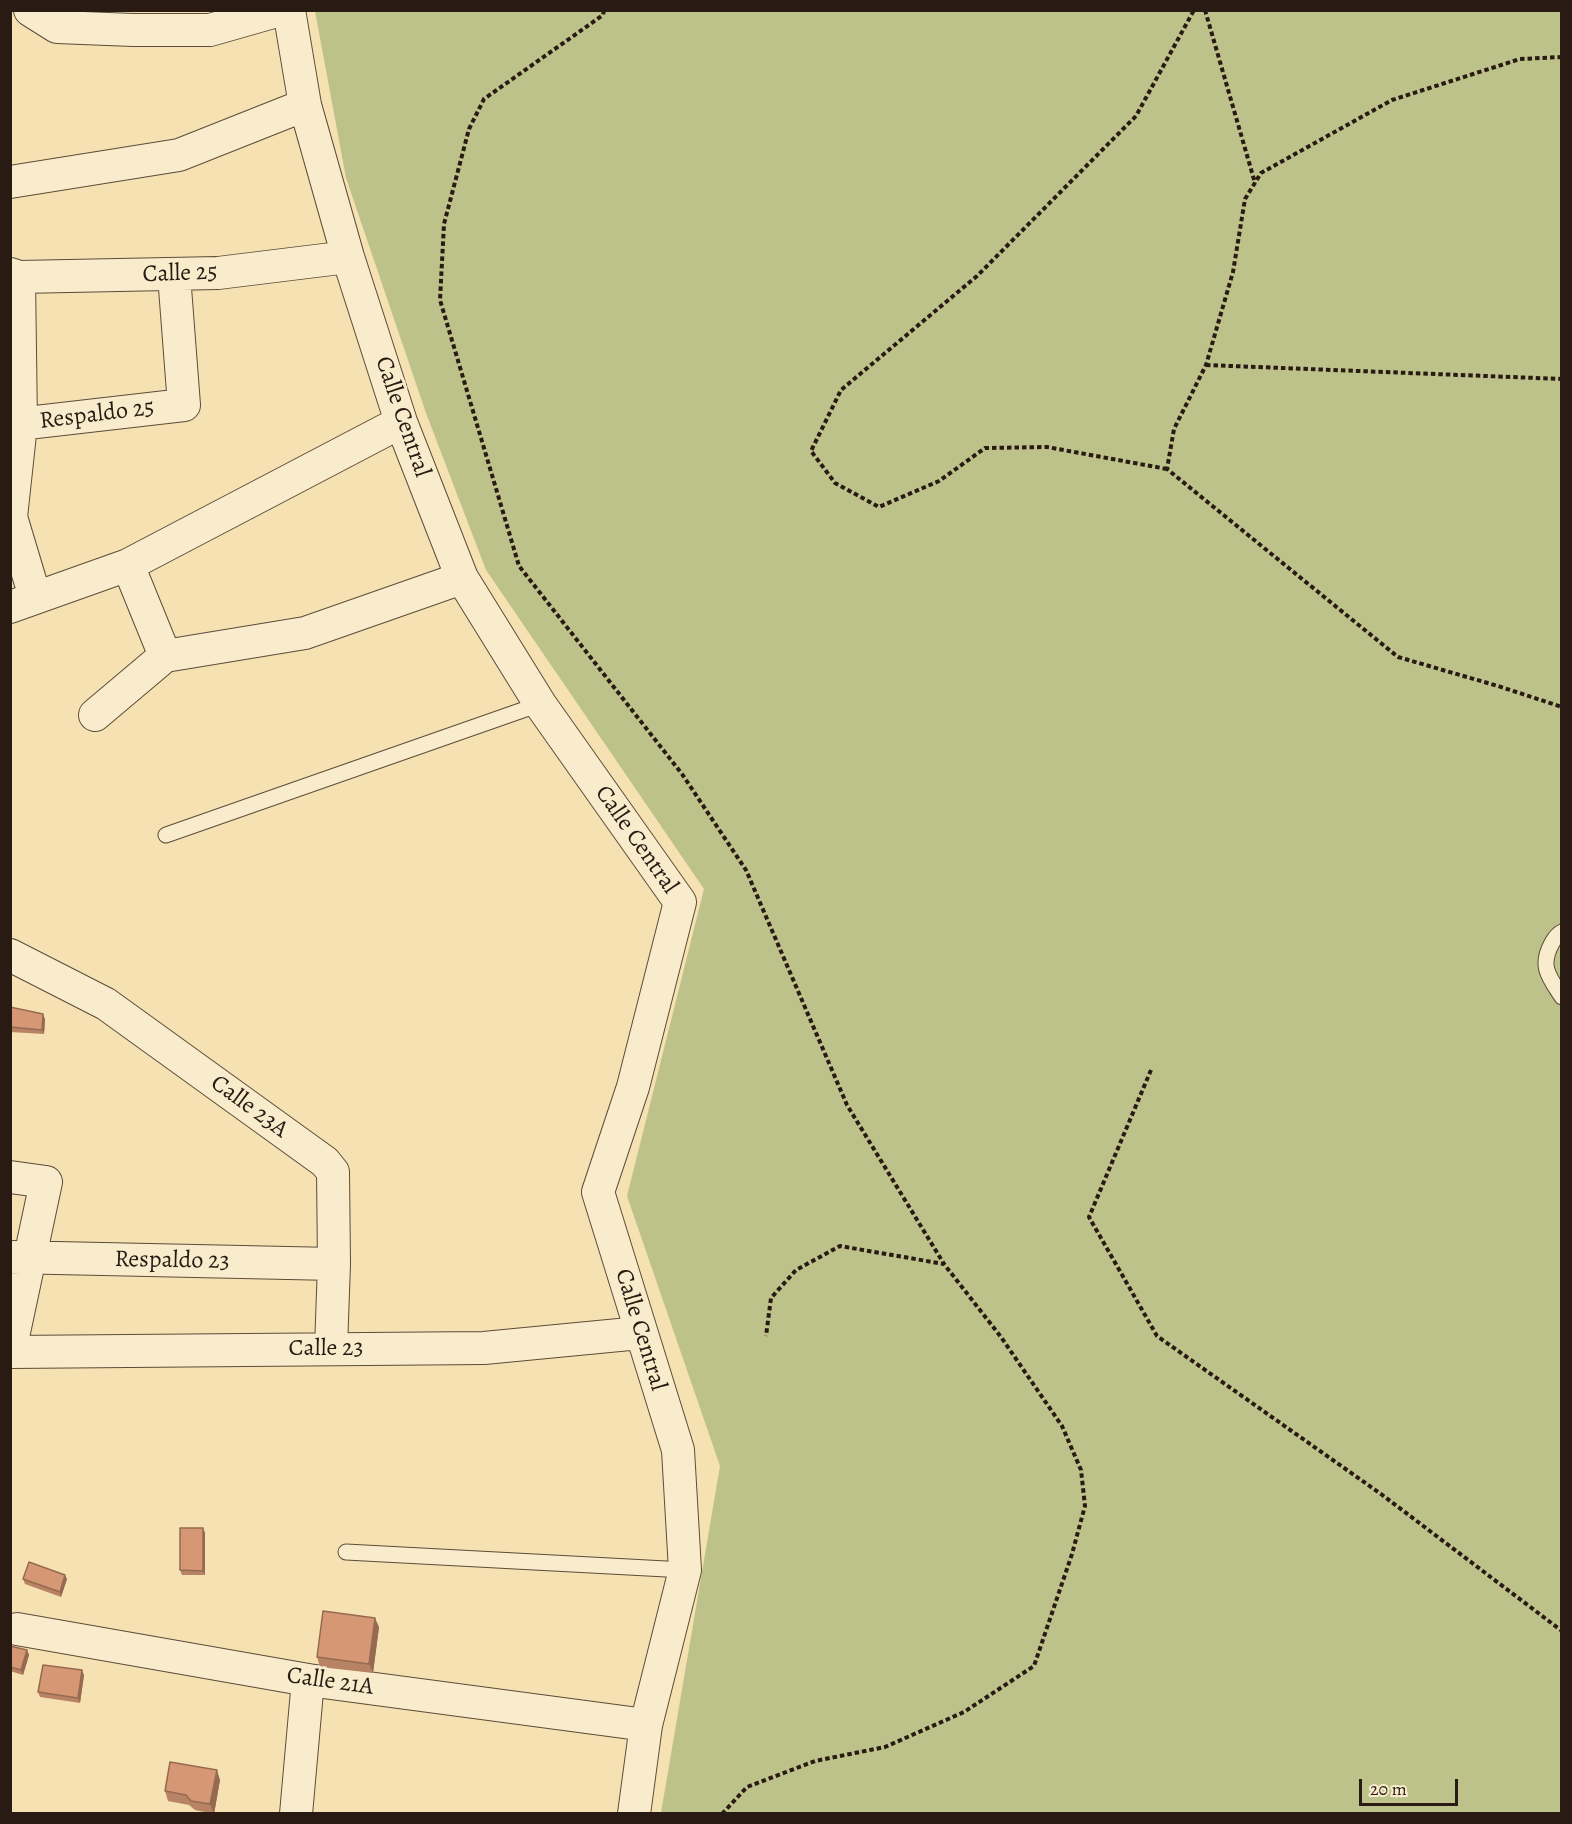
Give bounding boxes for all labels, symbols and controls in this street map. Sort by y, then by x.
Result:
street label: Calle 25 [142,258,218,290]
street label: Calle Central [368,353,436,481]
street label: Respaldo 25 [38,394,156,436]
street label: Calle Central [588,780,684,900]
street label: Calle 23A [205,1069,293,1145]
street label: Respaldo 23 [114,1246,230,1276]
street label: Calle Central [608,1266,672,1394]
street label: Calle 23 [289,1335,363,1363]
street label: Calle 21A [285,1662,375,1702]
scale bar [1362,1767,1461,1805]
text: 20 m [1370,1777,1407,1801]

